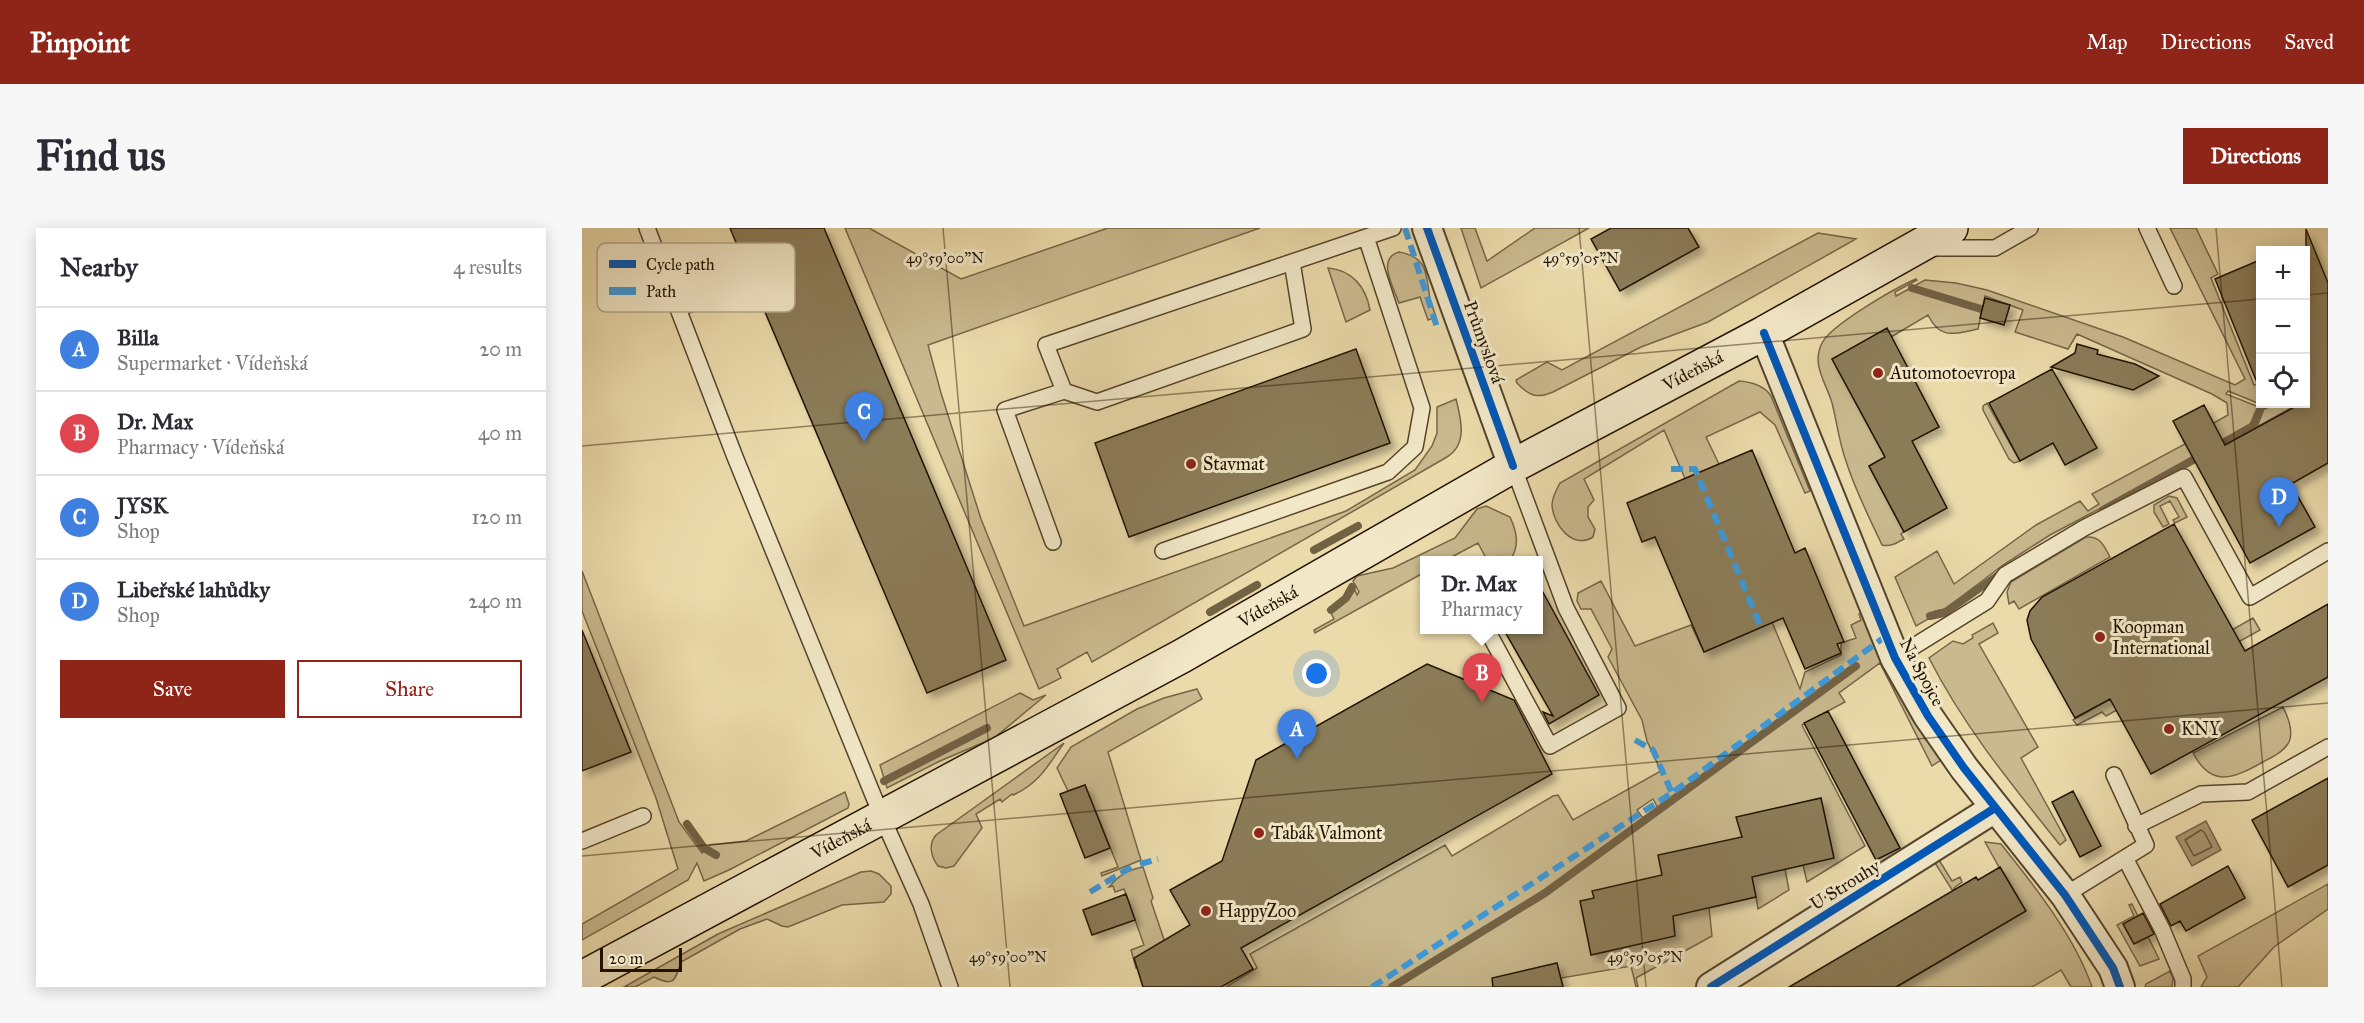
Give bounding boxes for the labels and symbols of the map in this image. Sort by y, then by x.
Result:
legend [597,243,795,312]
text: 49°59'00"N [906,249,984,267]
text: 49°59'05"N [1543,249,1619,267]
text: Cycle path [646,255,715,274]
text: Path [646,282,676,301]
street label: Průmyslová [1459,298,1509,387]
street label: Vídeňská [1658,345,1727,396]
place label: Automotoevropa [1889,362,2016,384]
marker: Automotoevropa [1871,366,1885,380]
pin: C [844,392,884,442]
place label: Stavmat [1203,453,1266,475]
marker: Stavmat [1184,457,1198,471]
pin: D [2260,478,2298,527]
street label: Vídeňská [1233,581,1302,633]
place label: Koopman International [2112,616,2210,659]
marker: Koopman International [2093,630,2107,644]
street label: Na Spojce [1895,634,1949,710]
pin: B [1462,654,1502,703]
your location [1302,659,1331,688]
pin: A [1278,710,1316,759]
place label: KNY [2181,718,2221,740]
marker: KNY [2162,722,2176,736]
street label: Vídeňská [806,814,876,865]
place label: Tabák Valmont [1271,822,1383,844]
marker: Tabák Valmont [1252,826,1266,840]
street label: U Strouhy [1806,855,1885,915]
place label: HappyZoo [1218,900,1296,922]
marker: HappyZoo [1199,904,1213,918]
scale bar [600,945,682,972]
text: 49°59'00"N [969,948,1047,966]
text: 49°59'05"N [1607,948,1683,966]

